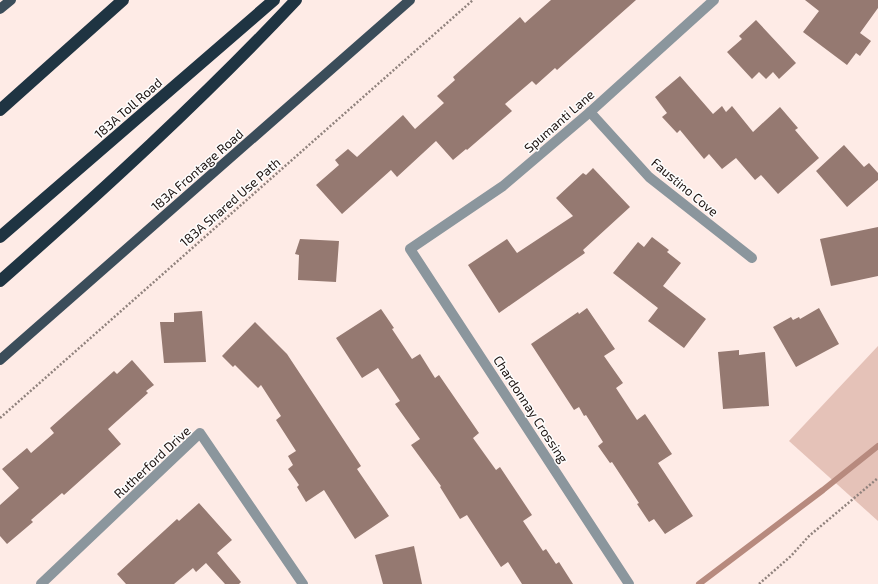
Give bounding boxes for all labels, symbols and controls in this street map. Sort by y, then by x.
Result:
street label: 183A Toll Road [91,74,165,142]
street label: Spumanti Lane [521,86,597,156]
street label: 183A Frontage Road [148,126,246,214]
street label: 183A Shared Use Path [177,154,283,250]
street label: Faustino Cove [648,154,722,220]
street label: Chardonnay Crossing [490,352,572,466]
street label: Rutherford Drive [110,422,194,501]

